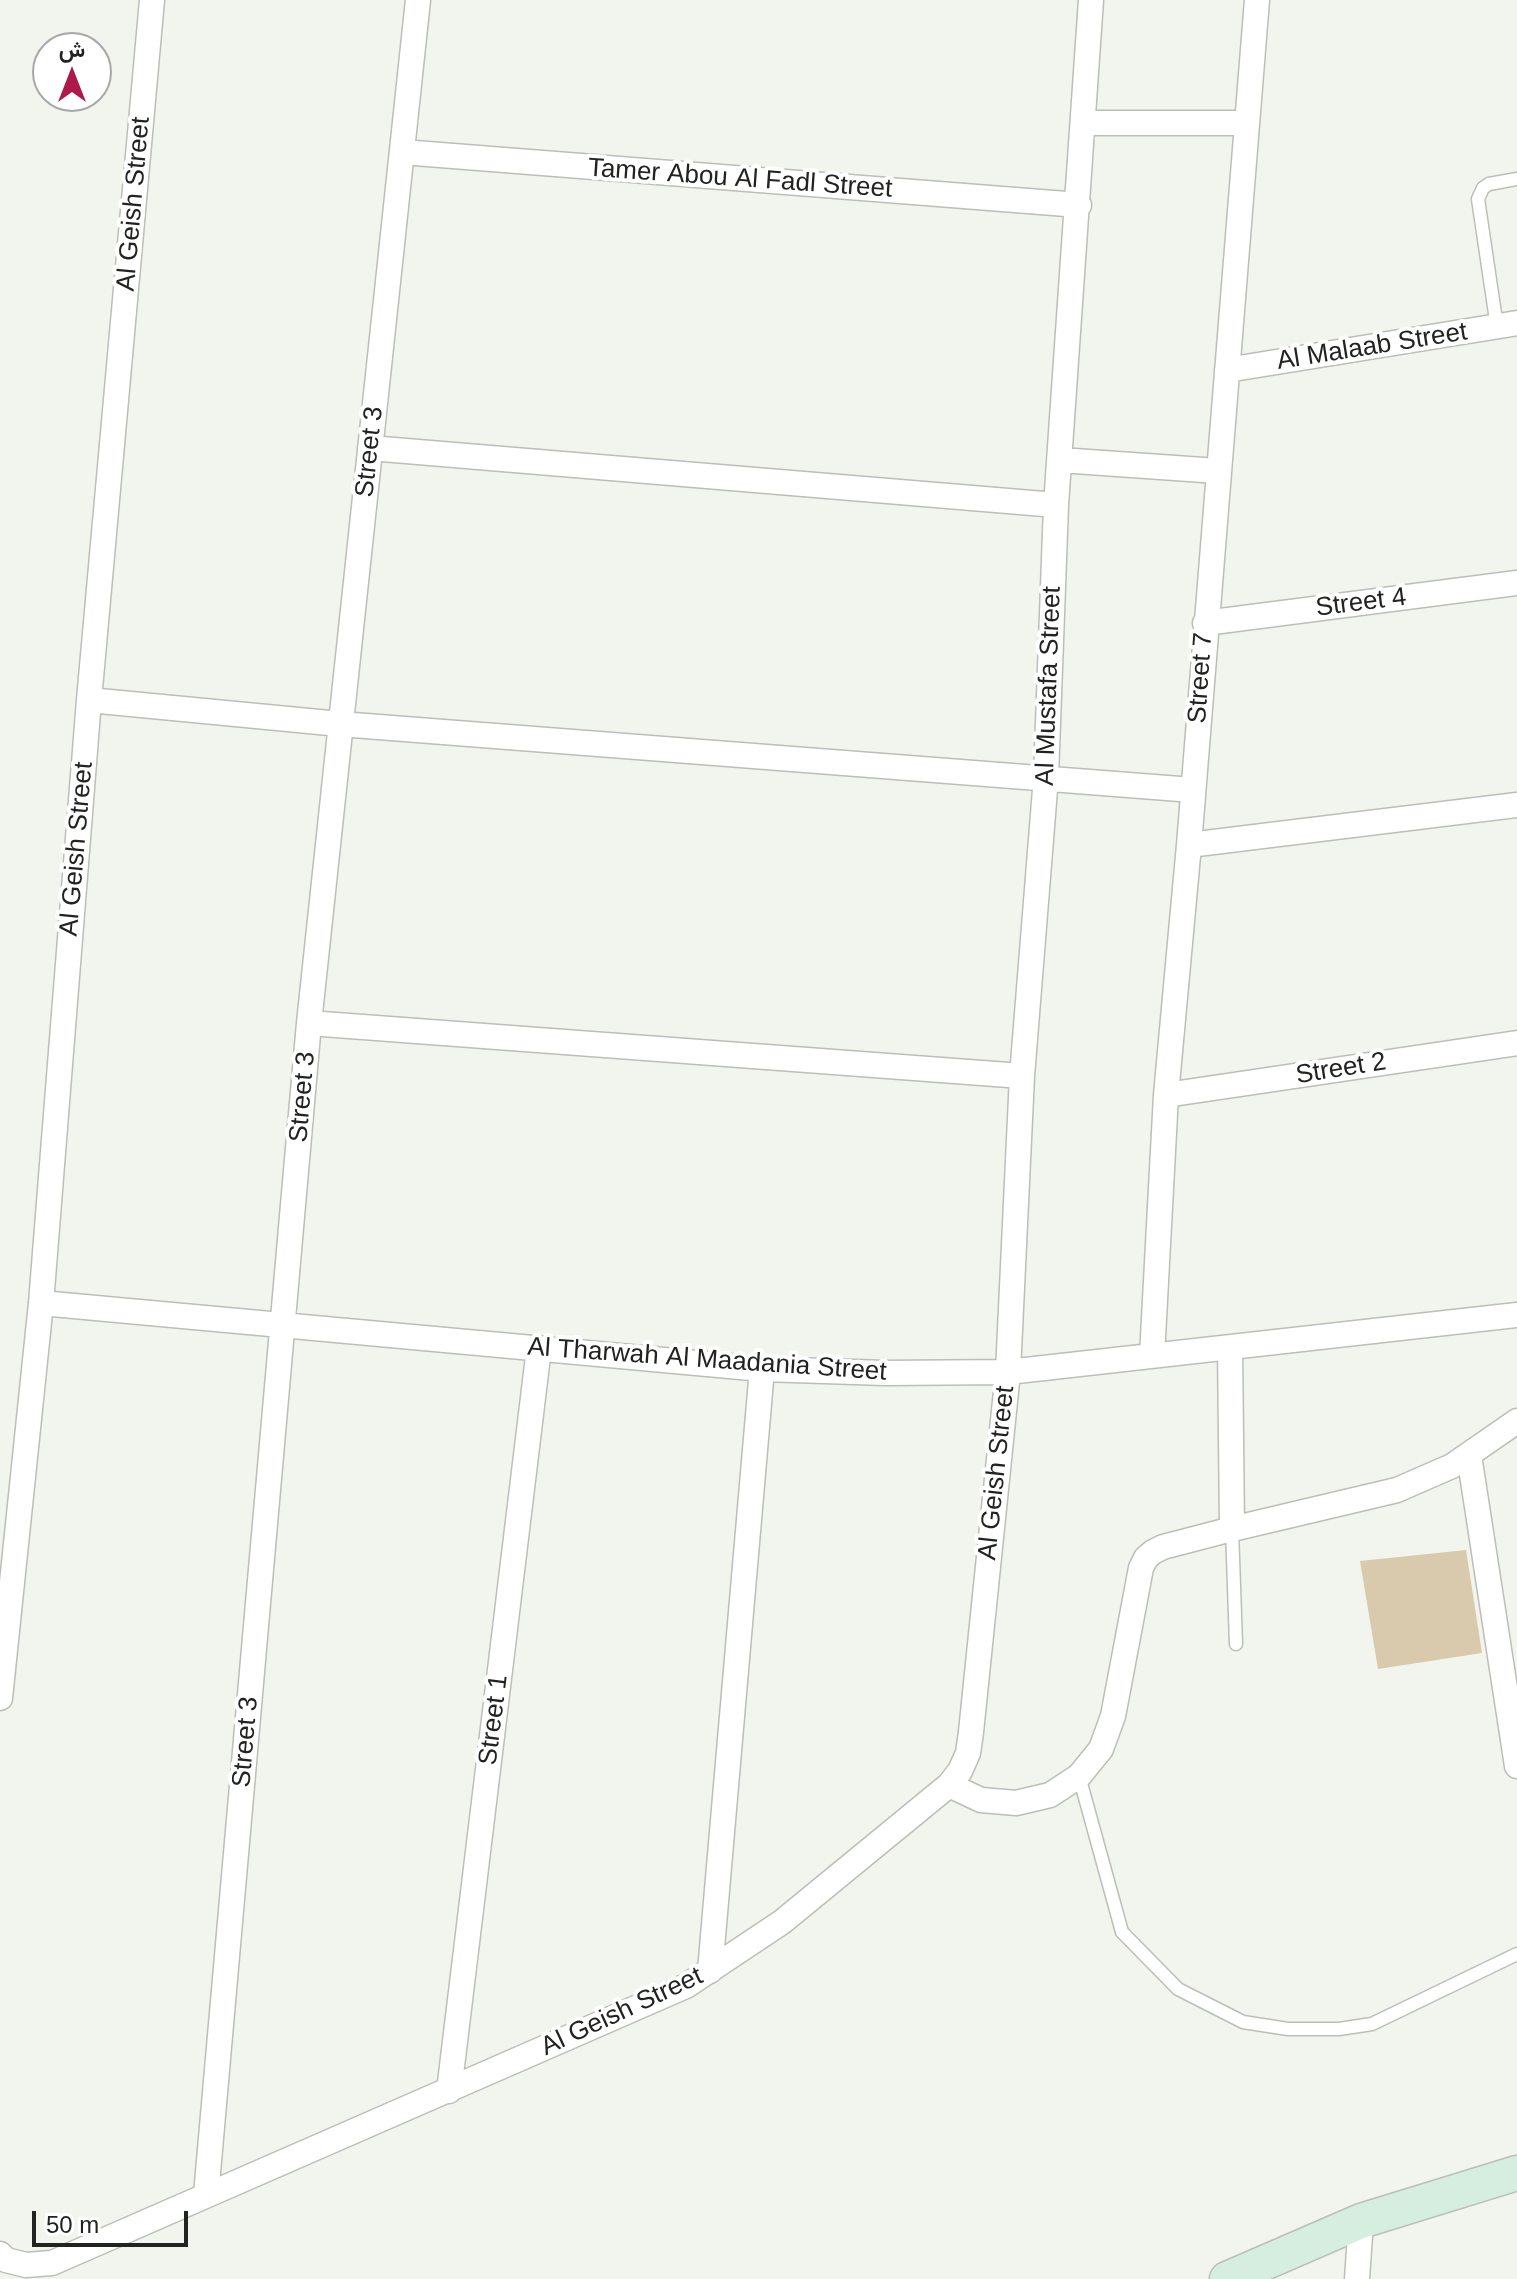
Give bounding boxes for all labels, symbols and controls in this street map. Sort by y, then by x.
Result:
north arrow [32,32,112,112]
text: ش [59,37,85,62]
street label: Al Geish Street [111,116,157,292]
street label: Tamer Abou Al Fadl Street [587,153,893,205]
street label: Al Malaab Street [1275,317,1469,377]
street label: Street 3 [350,405,390,499]
street label: Street 4 [1314,582,1408,624]
street label: Al Mustafa Street [1030,586,1068,786]
street label: Street 7 [1182,631,1220,725]
street label: Al Geish Street [54,761,100,937]
street label: Street 2 [1294,1046,1388,1092]
street label: Street 3 [283,1050,323,1144]
street label: Al Tharwah Al Maadania Street [526,1332,888,1388]
street label: Al Geish Street [972,1384,1022,1562]
street label: Street 1 [473,1673,515,1767]
street label: Street 3 [226,1695,266,1789]
street label: Al Geish Street [536,1961,708,2063]
scale bar [36,2195,192,2245]
text: 50 m [46,2211,99,2238]

